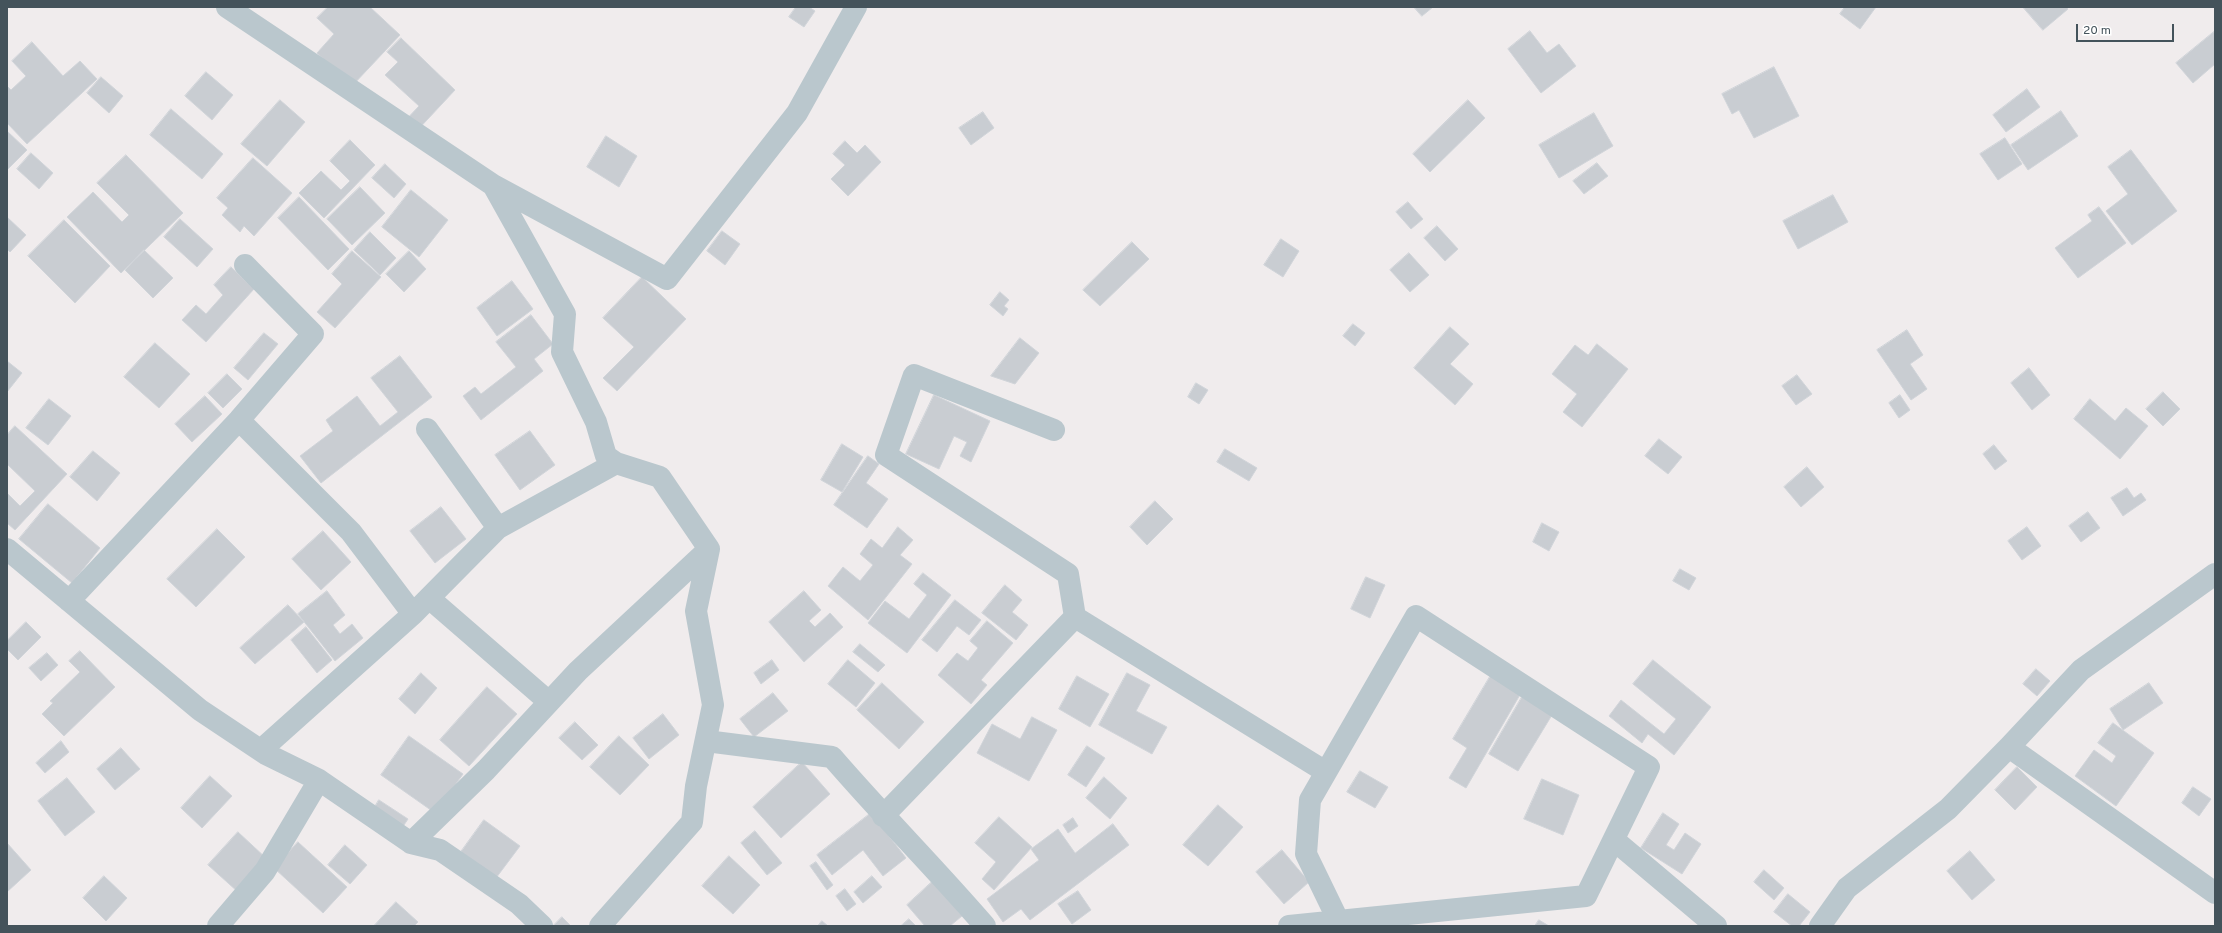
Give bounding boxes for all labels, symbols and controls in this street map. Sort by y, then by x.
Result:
scale bar [2078,16,2176,42]
text: 20 m [2083,23,2111,39]

